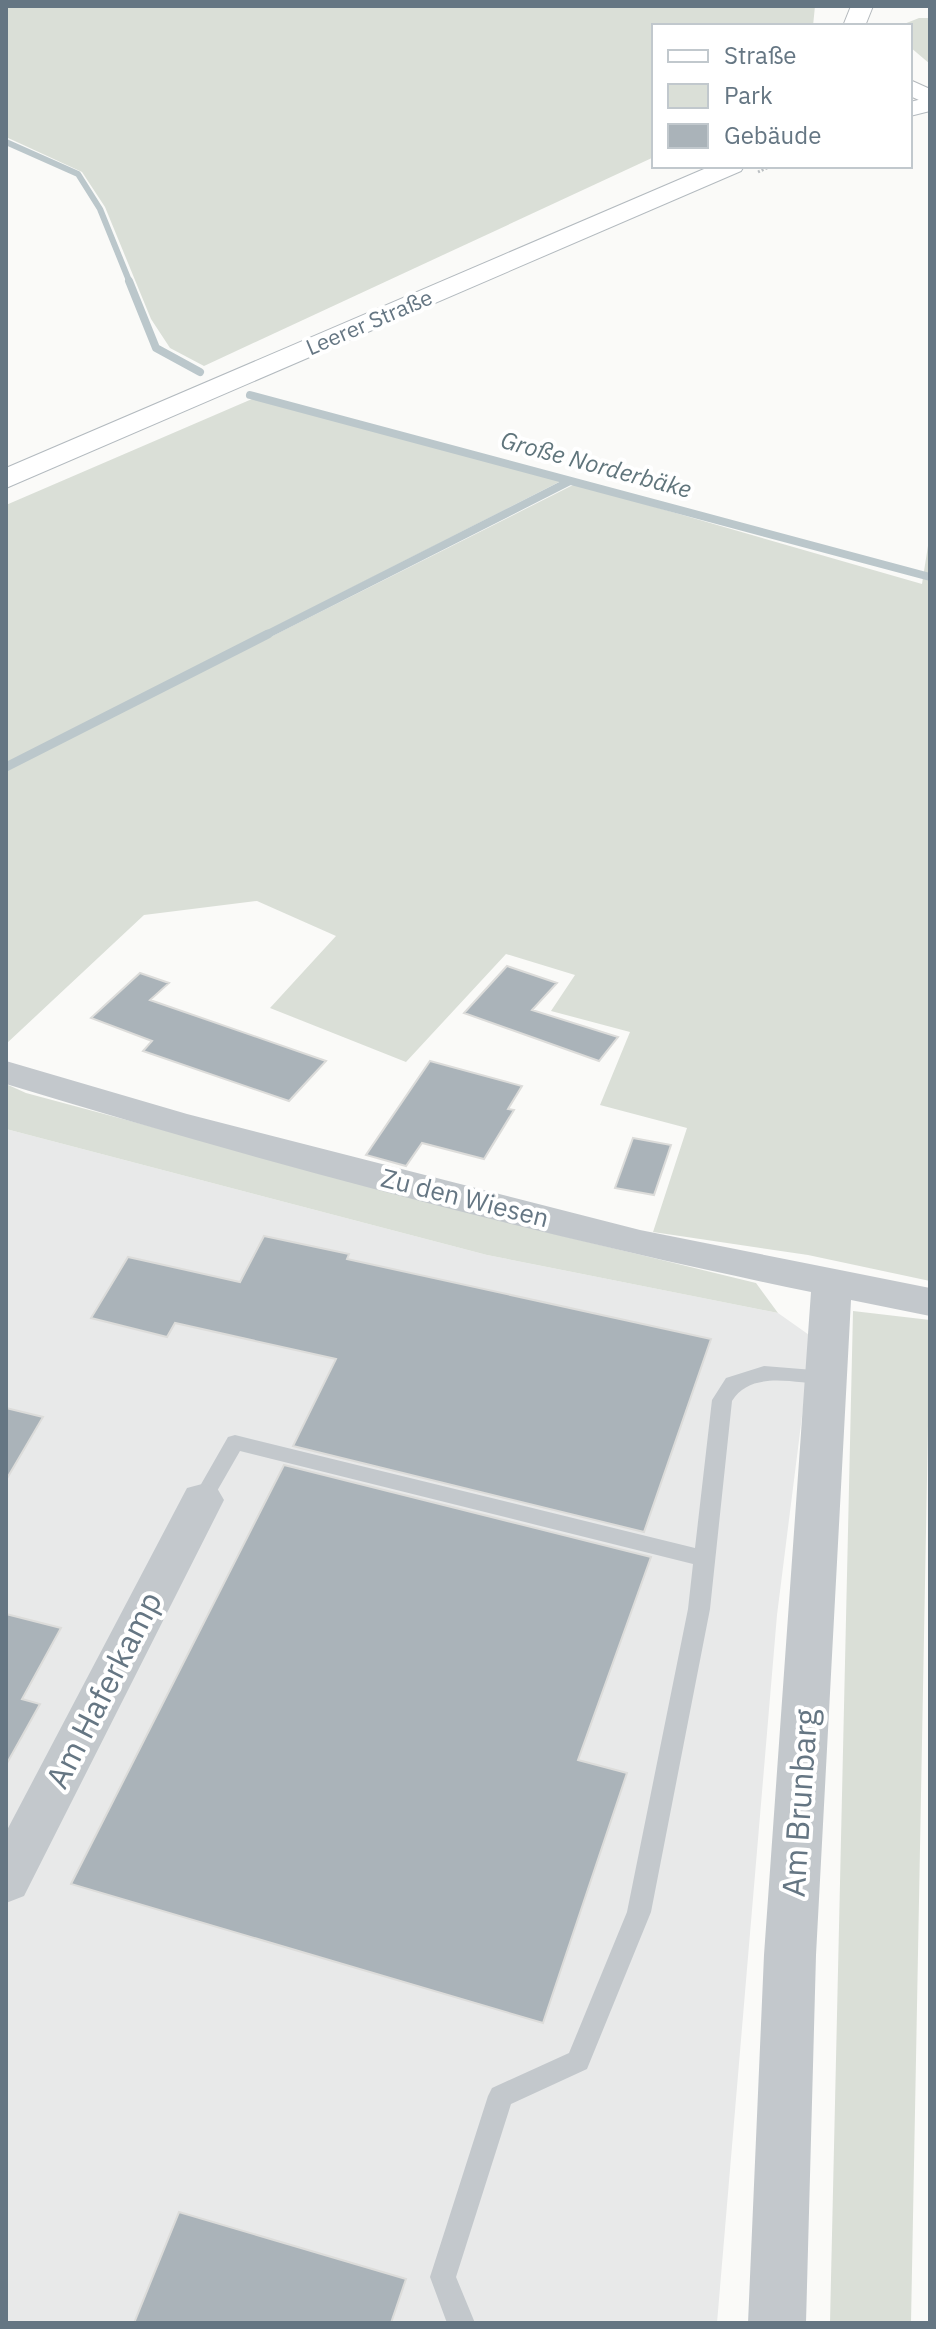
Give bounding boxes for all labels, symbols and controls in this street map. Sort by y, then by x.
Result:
legend [652,24,912,168]
text: Straße [724,39,796,71]
text: Park [724,79,773,111]
text: Gebäude [724,119,821,151]
street label: Leerer Straße [301,282,436,361]
water label: Große Norderbäke [497,423,695,505]
street label: Zu den Wiesen [378,1160,553,1234]
street label: Am Haferkamp [35,1584,171,1795]
street label: Am Brunbarg [771,1707,827,1898]

